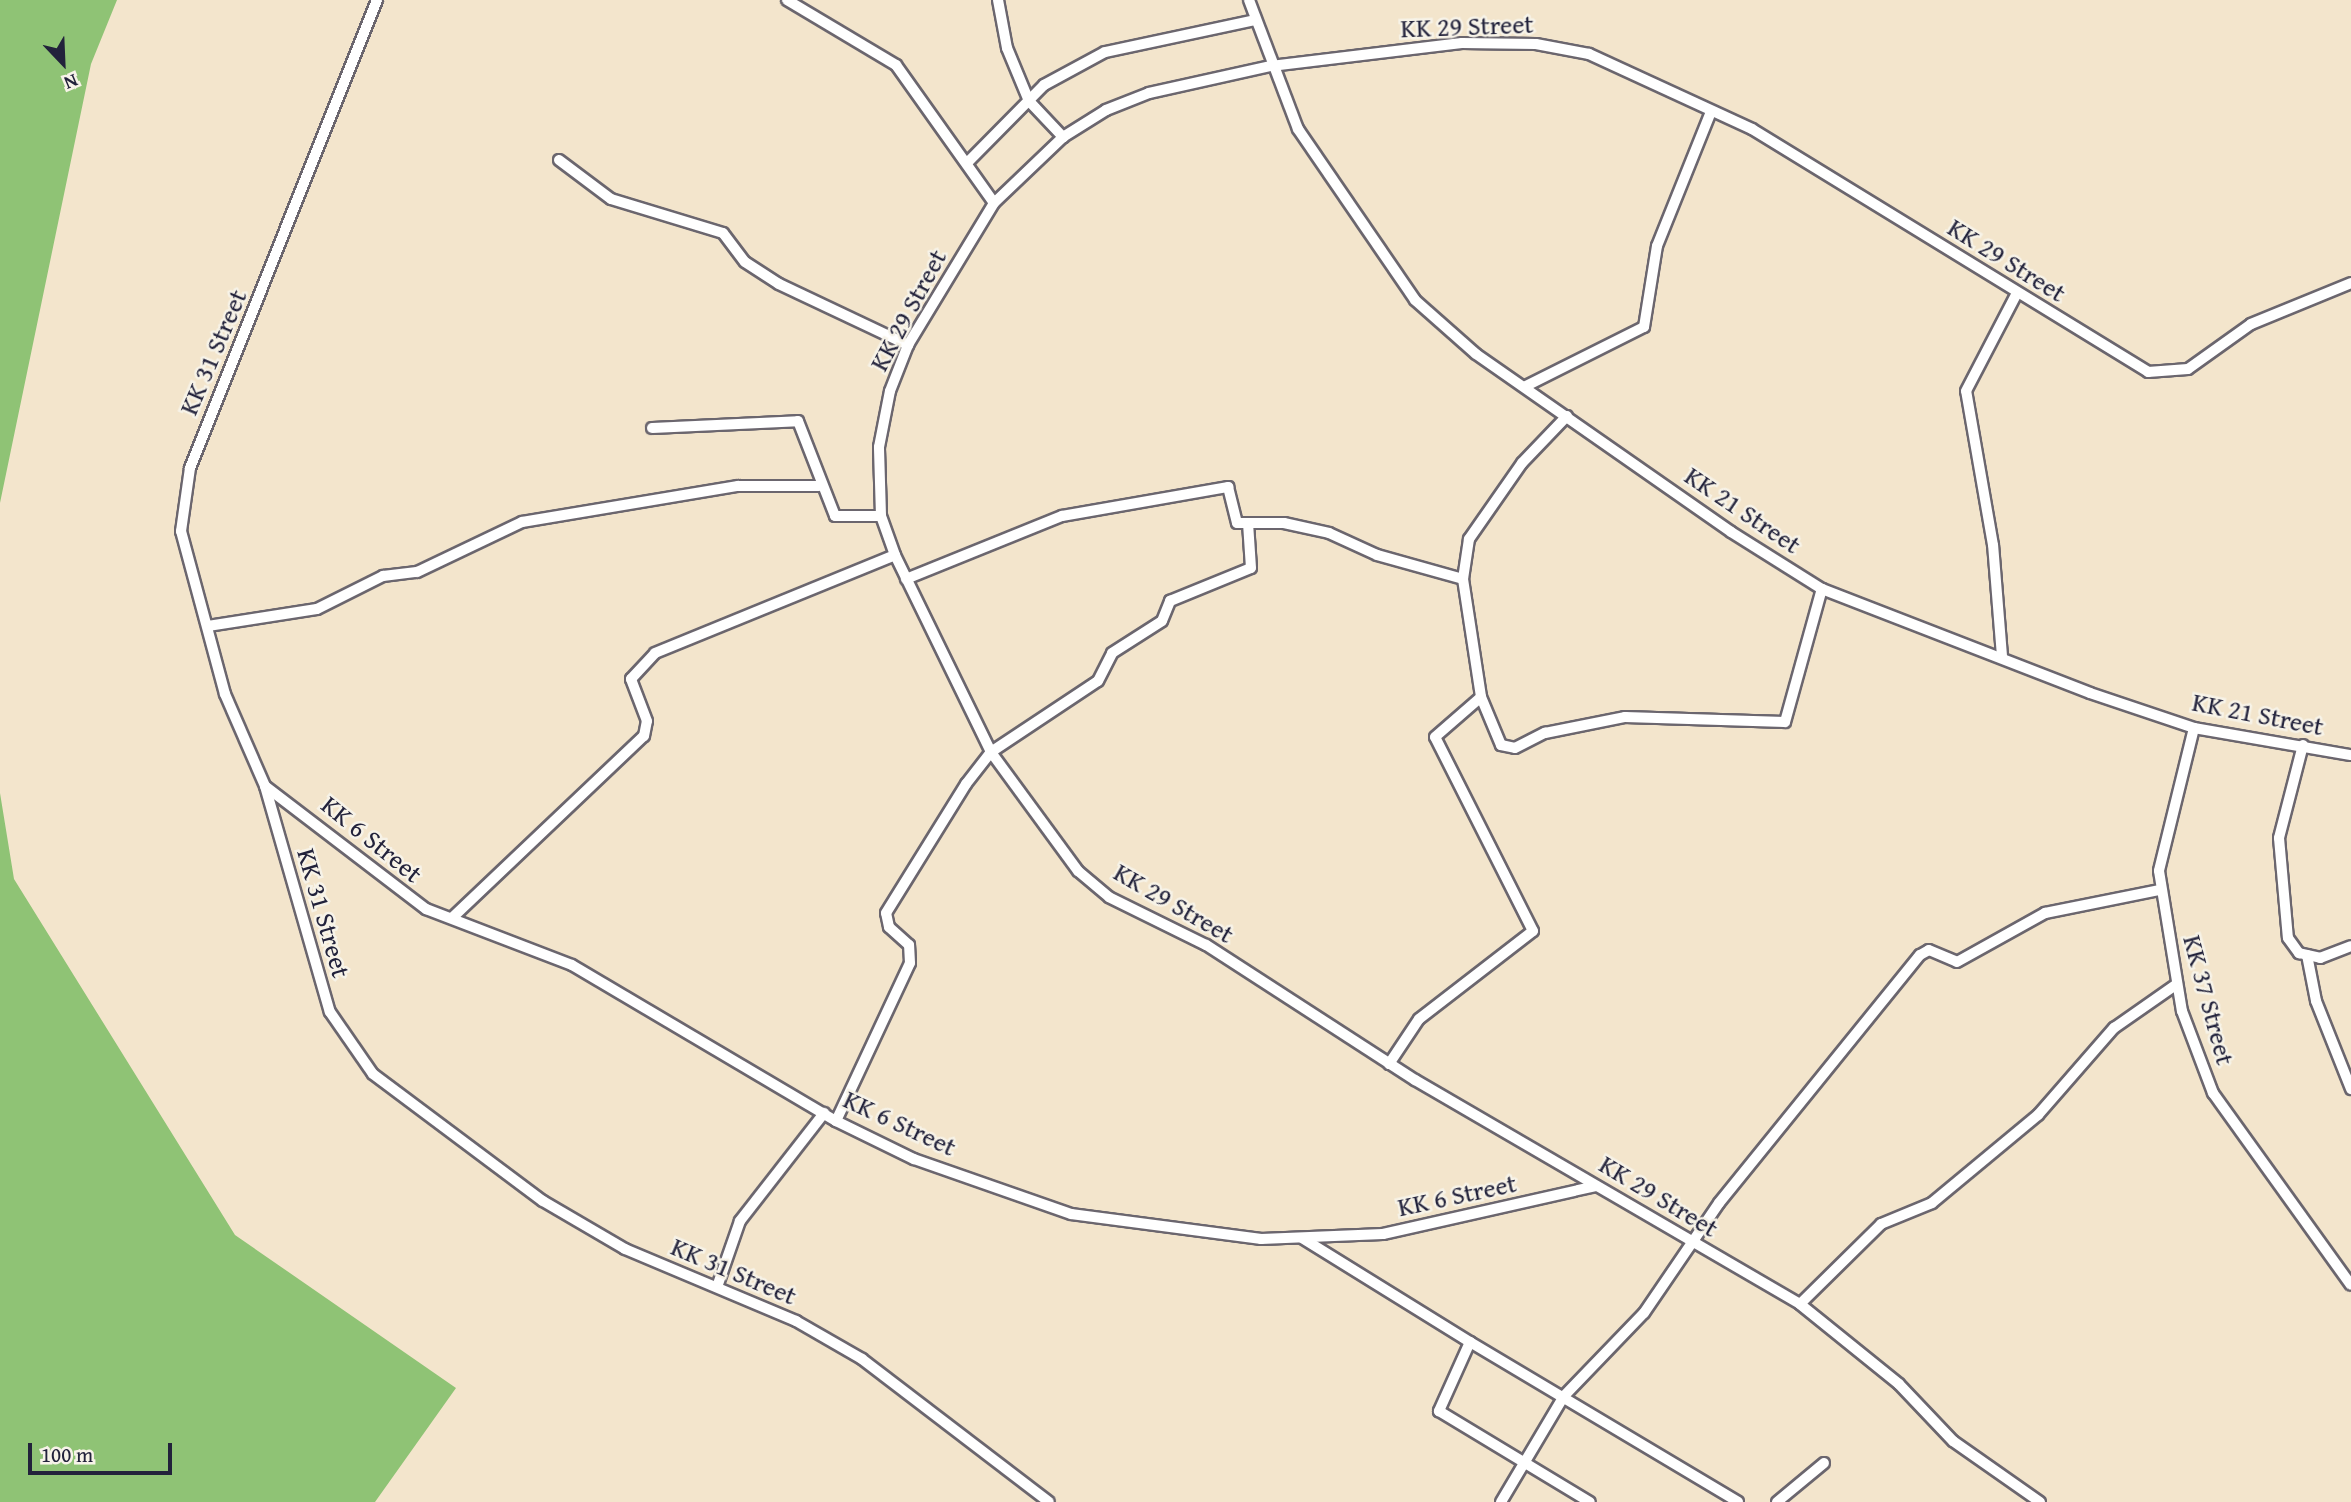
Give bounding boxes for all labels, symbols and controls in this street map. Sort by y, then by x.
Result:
street label: KK 29 Street [1400,8,1534,44]
north arrow [28,28,98,98]
text: N [60,67,83,98]
street label: KK 29 Street [1942,212,2072,308]
street label: KK 29 Street [863,244,953,376]
street label: KK 31 Street [173,285,253,419]
street label: KK 21 Street [1679,460,1807,560]
street label: KK 21 Street [2190,686,2326,742]
street label: KK 6 Street [315,789,429,889]
street label: KK 31 Street [291,845,357,981]
street label: KK 29 Street [1109,856,1239,950]
street label: KK 37 Street [2177,932,2241,1068]
street label: KK 6 Street [839,1083,961,1163]
street label: KK 29 Street [1594,1148,1724,1244]
street label: KK 6 Street [1395,1167,1519,1223]
street label: KK 31 Street [667,1231,801,1311]
scale bar [32,1428,175,1472]
text: 100 m [41,1439,93,1470]

